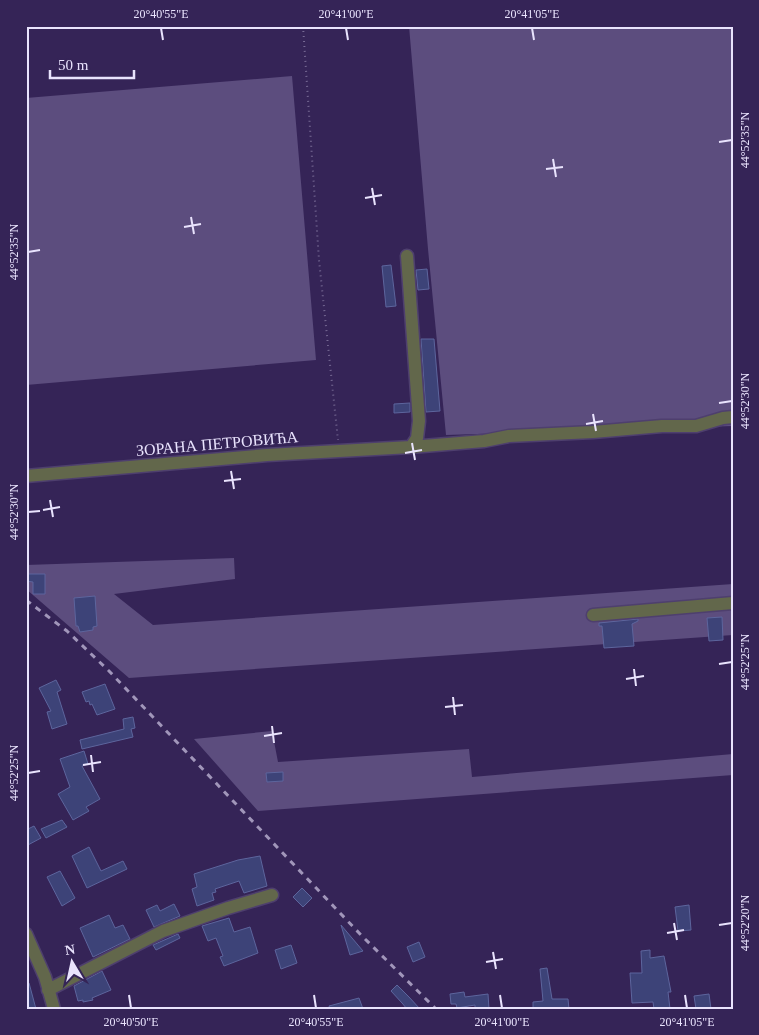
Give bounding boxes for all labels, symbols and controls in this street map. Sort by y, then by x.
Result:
text: 20°40'55"E [133,7,189,21]
text: 20°41'00"E [318,7,374,21]
text: 20°41'05"E [504,7,560,21]
scale bar [50,48,134,80]
text: 50 m [58,57,89,73]
text: 44°52'35"N [738,111,752,168]
text: 44°52'35"N [7,223,21,280]
text: 44°52'30"N [738,372,752,429]
street label: ЗОРАНА ПЕТРОВИЋА [135,428,299,459]
text: 44°52'30"N [7,483,21,540]
text: 44°52'25"N [738,633,752,690]
text: 44°52'25"N [7,744,21,801]
text: 44°52'20"N [738,894,752,951]
north arrow [48,938,98,988]
text: N [64,941,76,958]
text: 20°40'50"E [103,1015,159,1029]
text: 20°40'55"E [288,1015,344,1029]
text: 20°41'00"E [474,1015,530,1029]
text: 20°41'05"E [659,1015,715,1029]

